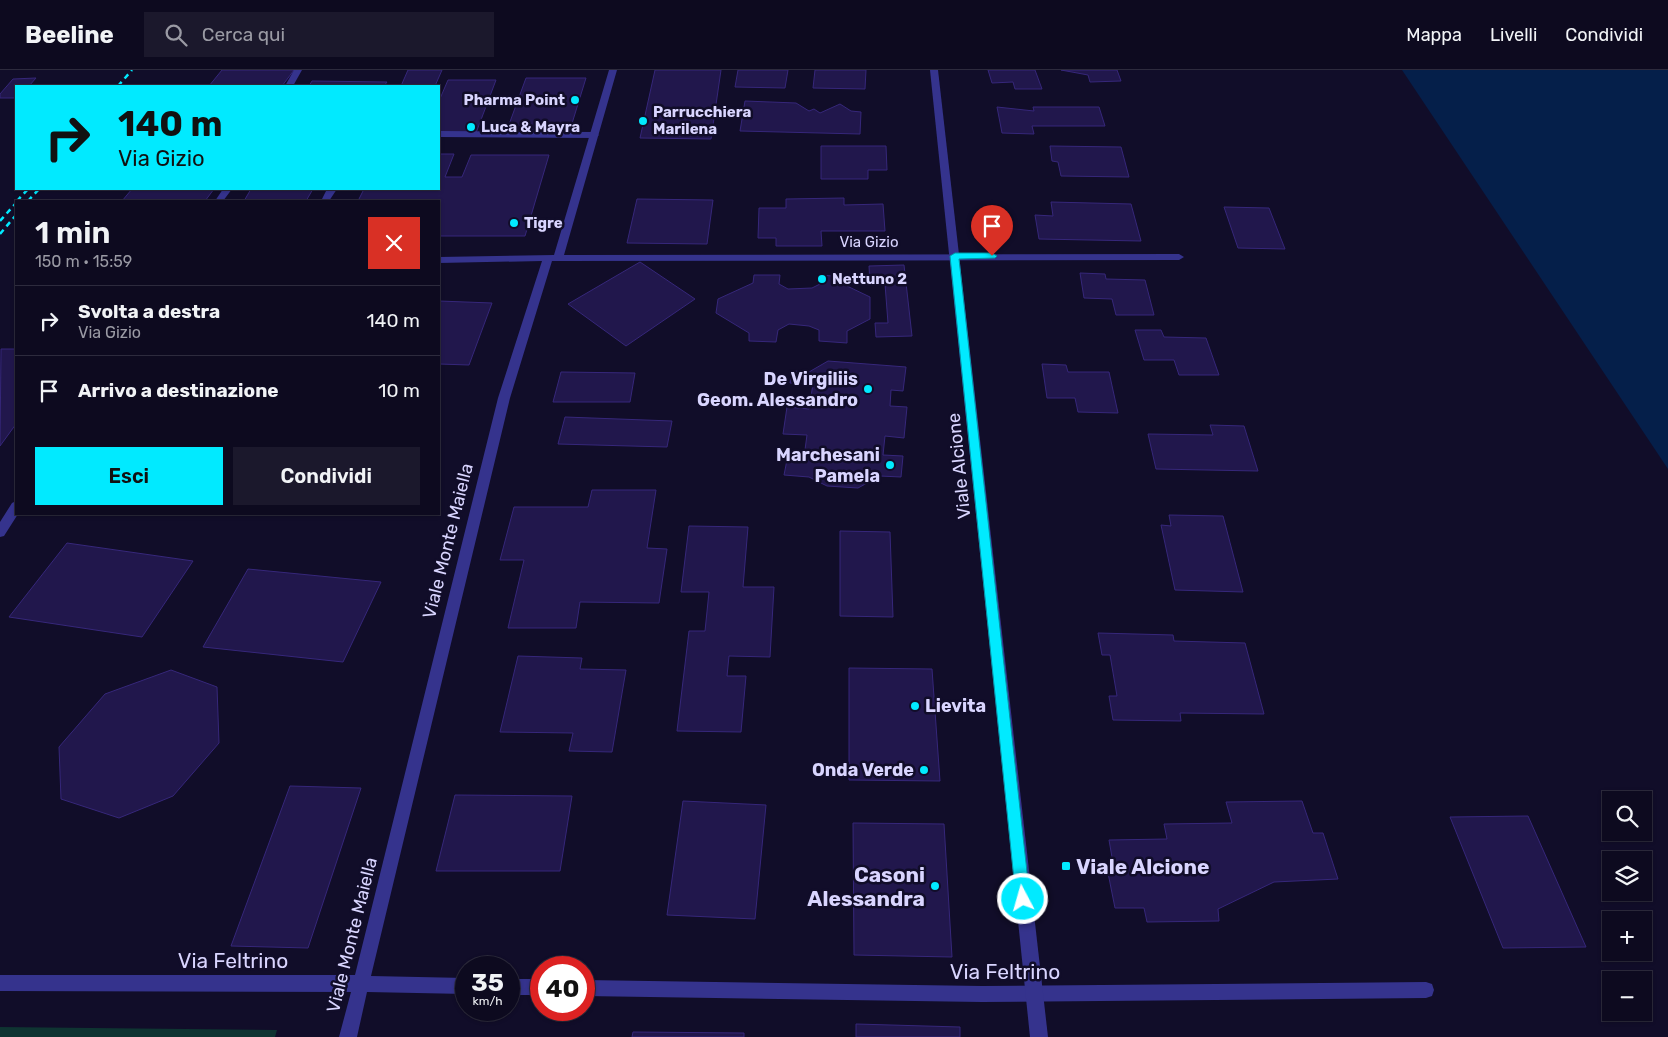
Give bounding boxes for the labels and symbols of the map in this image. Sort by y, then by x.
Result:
place label: Pharma Point [464,91,565,109]
marker: Pharma Point [569,94,581,106]
place label: Parrucchiera Marilena [653,103,751,138]
marker: Parrucchiera Marilena [637,115,649,127]
place label: Luca & Mayra [481,118,580,136]
marker: Luca & Mayra [465,121,477,133]
pin [971,205,1013,256]
place label: Tigre [524,214,563,232]
marker: Tigre [508,217,520,229]
street label: Via Gizio [839,233,899,251]
place label: Nettuno 2 [832,270,907,288]
marker: Nettuno 2 [816,273,828,285]
place label: De Virgiliis Geom. Alessandro [697,368,858,411]
marker: De Virgiliis Geom. Alessandro [862,383,874,395]
street label: Viale Alcione [942,412,976,520]
place label: Marchesani Pamela [776,444,880,487]
marker: Marchesani Pamela [884,459,896,471]
street label: Viale Monte Maiella [418,461,478,621]
place label: Lievita [925,695,986,717]
marker: Lievita [909,700,921,712]
place label: Onda Verde [812,759,914,781]
marker: Onda Verde [918,764,930,776]
place label: Viale Alcione [1076,854,1209,879]
street label: Viale Monte Maiella [322,855,382,1015]
marker: Viale Alcione [1060,860,1072,872]
place label: Casoni Alessandra [807,862,925,911]
position arrow [996,872,1048,924]
marker: Casoni Alessandra [929,880,941,892]
street label: Via Feltrino [178,948,288,973]
speed limit sign: 40 [530,956,595,1021]
street label: Via Feltrino [950,959,1060,984]

